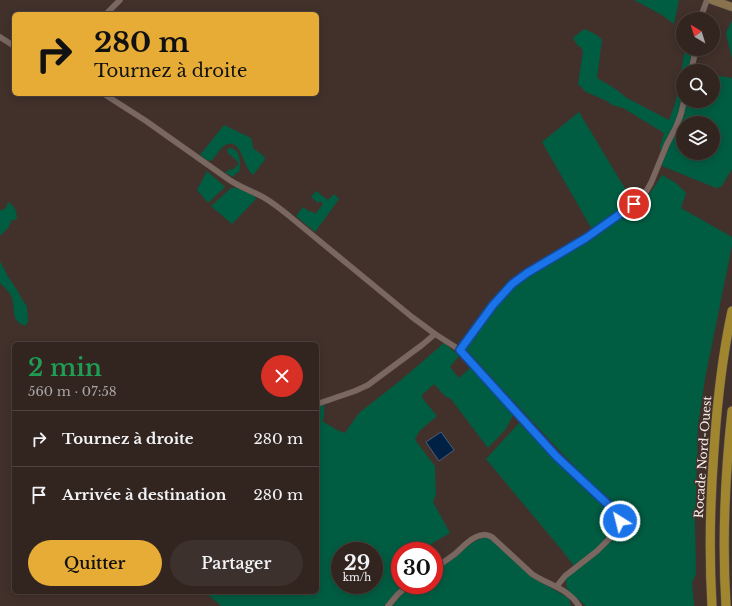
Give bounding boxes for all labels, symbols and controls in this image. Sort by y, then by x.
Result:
north arrow [676,12,720,56]
map controls [676,12,720,160]
text: 280 m [94,25,190,60]
icon: right [28,28,80,80]
text: Tournez à droite [94,60,247,82]
button: search [676,64,720,108]
button: layers [676,116,720,160]
pin [617,187,651,221]
icon: arrive [623,193,645,215]
text: 2 min [28,353,102,382]
button: close [261,355,303,397]
text: 560 m · 07:58 [28,383,117,400]
street label: Rocade Nord-Ouest [691,395,714,519]
icon: right [28,428,50,450]
text: Tournez à droite [62,429,194,448]
text: 280 m [254,429,303,448]
icon: arrive [28,484,50,506]
text: Arrivée à destination [62,485,226,504]
text: 280 m [254,485,303,504]
position arrow [599,500,641,542]
button: Quitter [28,540,162,586]
button: Partager [170,540,303,586]
speed limit sign: 30 [391,542,443,594]
text: 29 [344,551,370,575]
text: km/h [343,571,371,584]

